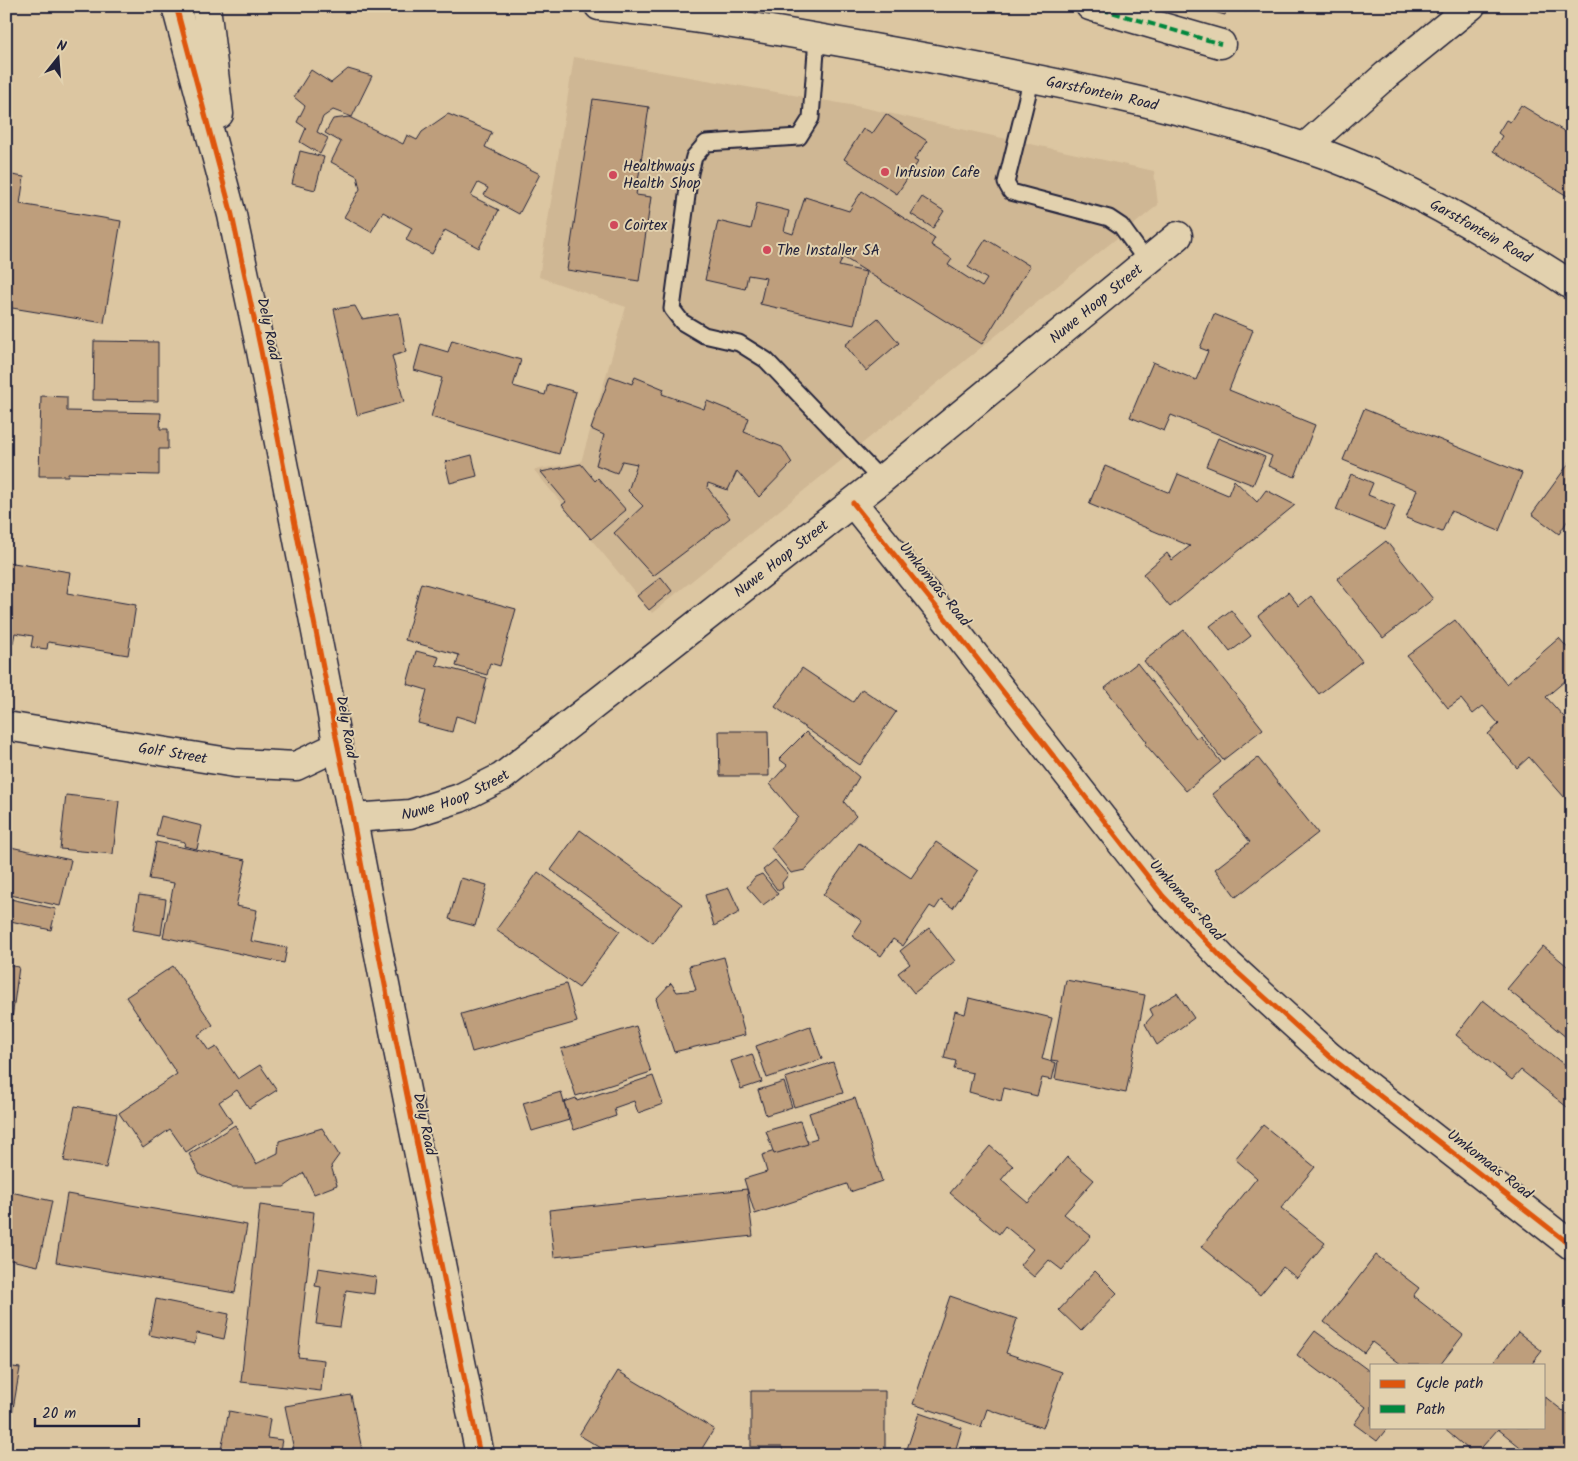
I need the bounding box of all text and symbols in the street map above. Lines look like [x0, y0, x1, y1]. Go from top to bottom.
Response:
north arrow [32, 32, 82, 82]
text: N [54, 35, 69, 58]
street label: Garstfontein Road [1044, 70, 1161, 118]
place label: Healthways Health Shop [623, 155, 700, 196]
place label: Infusion Cafe [895, 161, 980, 185]
marker: Infusion Cafe [879, 166, 891, 178]
marker: Healthways Health Shop [607, 169, 619, 181]
street label: Garstfontein Road [1425, 193, 1536, 271]
place label: Coirtex [624, 214, 668, 238]
marker: Coirtex [608, 219, 620, 231]
place label: The Installer SA [777, 239, 880, 263]
marker: The Installer SA [761, 244, 773, 256]
street label: Nuwe Hoop Street [1044, 258, 1149, 350]
street label: Dely Road [250, 296, 286, 363]
street label: Nuwe Hoop Street [729, 514, 834, 604]
street label: Umkomaas Road [892, 537, 976, 633]
street label: Dely Road [329, 694, 363, 761]
street label: Golf Street [137, 737, 209, 771]
street label: Nuwe Hoop Street [401, 764, 516, 828]
street label: Umkomaas Road [1143, 854, 1230, 947]
street label: Dely Road [406, 1091, 442, 1158]
street label: Umkomaas Road [1441, 1124, 1538, 1206]
legend [1370, 1364, 1546, 1428]
text: Cycle path [1416, 1372, 1483, 1396]
scale bar [35, 1396, 139, 1428]
text: Path [1416, 1398, 1445, 1422]
text: 20 m [42, 1402, 76, 1426]

